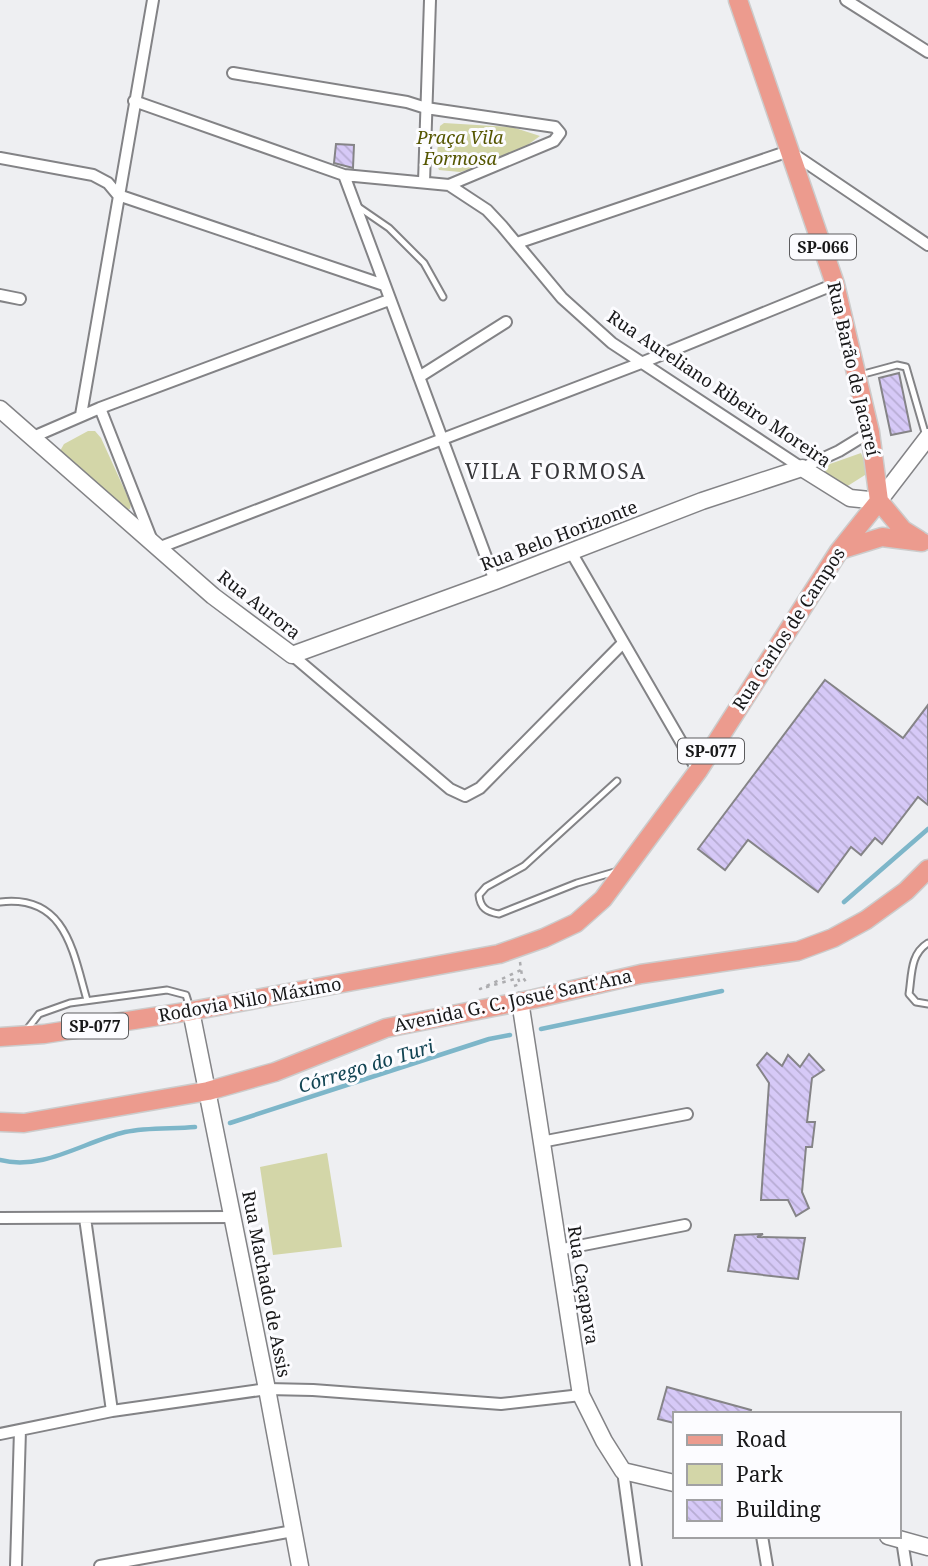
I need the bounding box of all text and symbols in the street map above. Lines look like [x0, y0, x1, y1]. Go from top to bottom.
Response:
park label: Praça Vila Formosa [415, 125, 504, 170]
road number: SP-066 [790, 234, 856, 260]
street label: Rua Barão de Jacareí [822, 279, 886, 458]
street label: Rua Aureliano Ribeiro Moreira [603, 304, 836, 472]
district label: VILA FORMOSA [465, 457, 647, 485]
street label: Rua Belo Horizonte [477, 494, 641, 576]
street label: Rua Carlos de Campos [726, 542, 850, 714]
street label: Rua Aurora [213, 564, 306, 644]
road number: SP-077 [678, 738, 744, 764]
street label: Avenida G. C. Josué Sant'Ana [392, 963, 634, 1037]
street label: Rodovia Nilo Máximo [156, 971, 343, 1027]
road number: SP-077 [62, 1014, 128, 1038]
water label: Córrego do Turi [295, 1033, 437, 1099]
street label: Rua Machado de Assis [237, 1188, 297, 1379]
street label: Rua Caçapava [563, 1224, 605, 1346]
legend [673, 1412, 900, 1538]
text: Road [736, 1425, 787, 1453]
text: Park [736, 1460, 783, 1488]
text: Building [736, 1495, 821, 1523]

